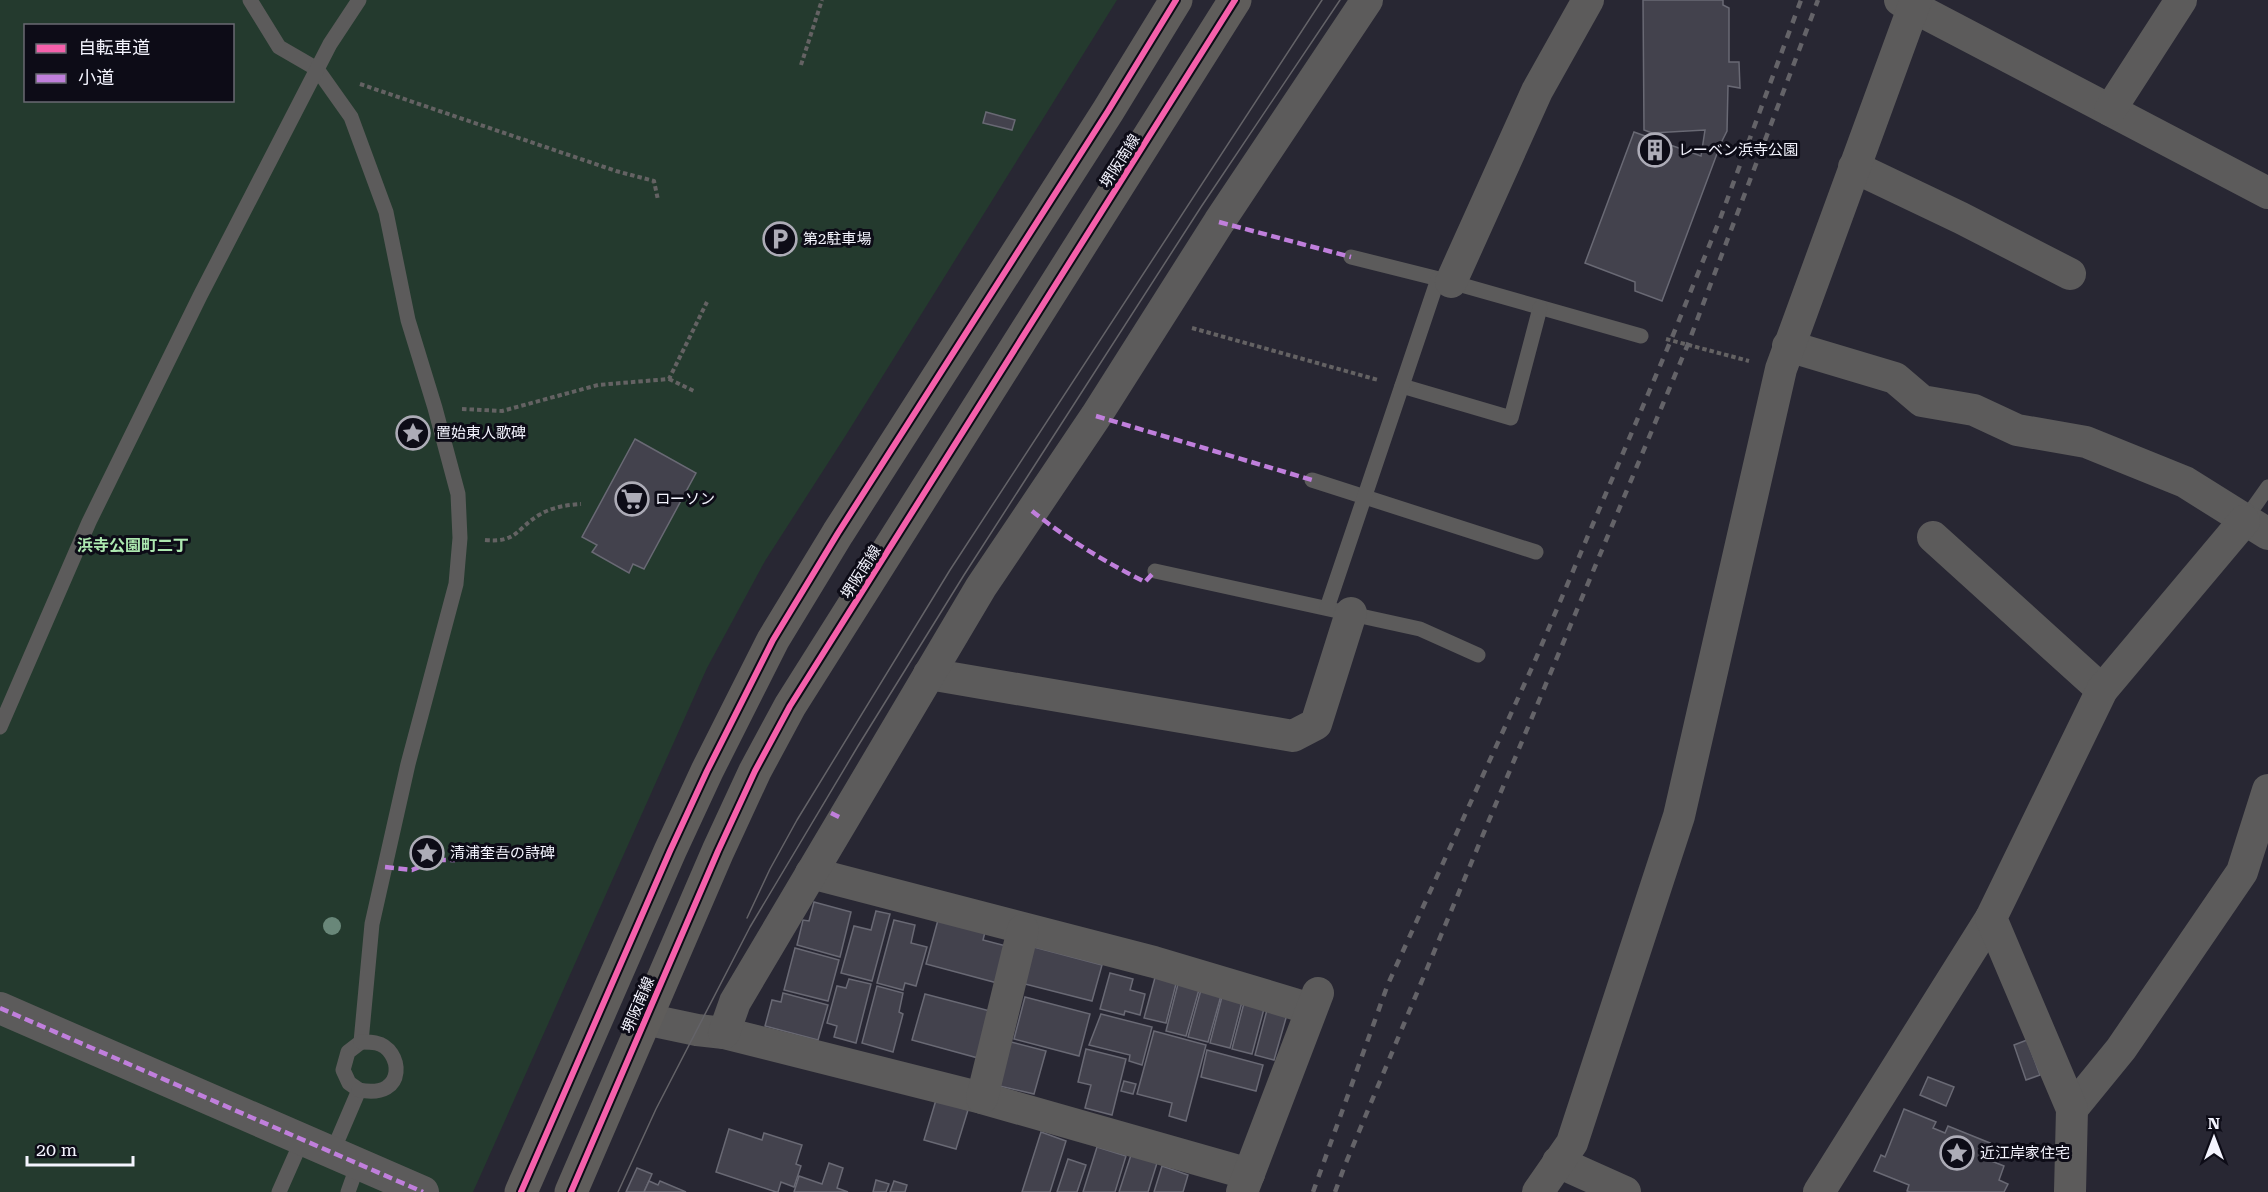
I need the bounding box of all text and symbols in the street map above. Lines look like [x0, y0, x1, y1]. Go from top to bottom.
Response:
legend [24, 24, 234, 102]
text: 自転車道 [78, 37, 150, 58]
text: 小道 [78, 67, 114, 88]
street label: 堺阪南線 [1096, 131, 1144, 191]
building icon: レーベン浜寺公園 [1637, 132, 1673, 168]
place label: レーベン浜寺公園 [1678, 141, 1798, 159]
parking icon: 第2駐車場 [762, 221, 798, 257]
place label: 第2駐車場 [803, 230, 871, 248]
place icon: 置始東人歌碑 [395, 415, 431, 451]
place label: 置始東人歌碑 [436, 424, 526, 442]
supermarket icon: ローソン [614, 481, 650, 517]
place label: ローソン [655, 490, 715, 508]
district label: 浜寺公園町二丁 [77, 536, 189, 555]
street label: 堺阪南線 [837, 542, 885, 602]
place icon: 清浦奎吾の詩碑 [409, 835, 445, 871]
place label: 清浦奎吾の詩碑 [450, 844, 555, 862]
street label: 堺阪南線 [618, 974, 658, 1036]
north arrow [2184, 1108, 2244, 1168]
text: N [2208, 1114, 2220, 1133]
scale bar [27, 1129, 134, 1167]
place icon: 近江岸家住宅 [1939, 1135, 1975, 1171]
text: 20 m [36, 1139, 77, 1160]
place label: 近江岸家住宅 [1980, 1144, 2070, 1162]

